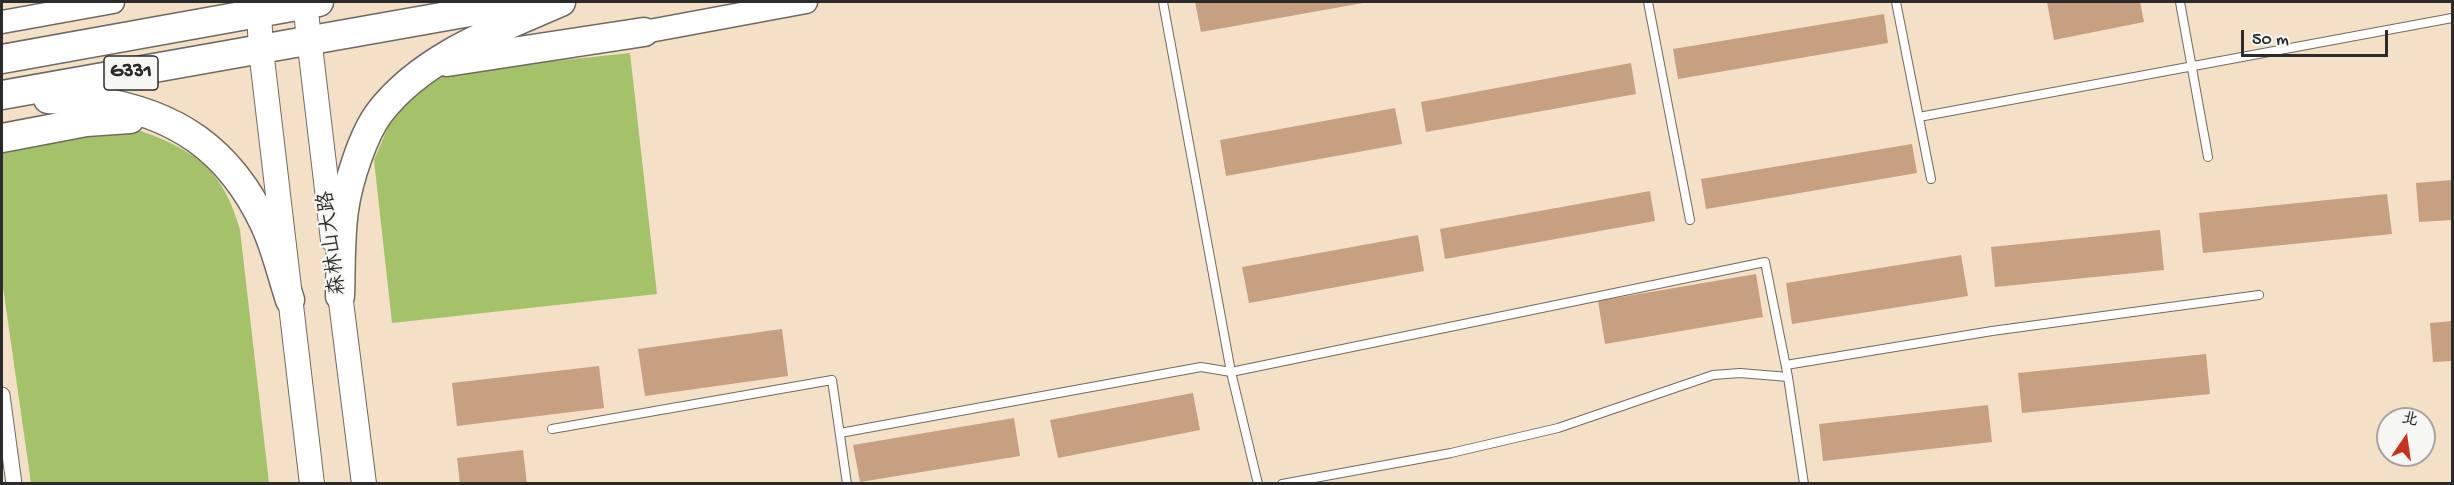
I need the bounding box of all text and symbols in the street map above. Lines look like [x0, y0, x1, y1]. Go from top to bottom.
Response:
scale bar [2244, 18, 2391, 56]
text: 50 m [2252, 30, 2289, 51]
road number: G331 [104, 56, 158, 90]
street label: 森林山大路 [315, 189, 353, 297]
north arrow [2376, 407, 2436, 467]
text: 北 [2400, 410, 2420, 432]

